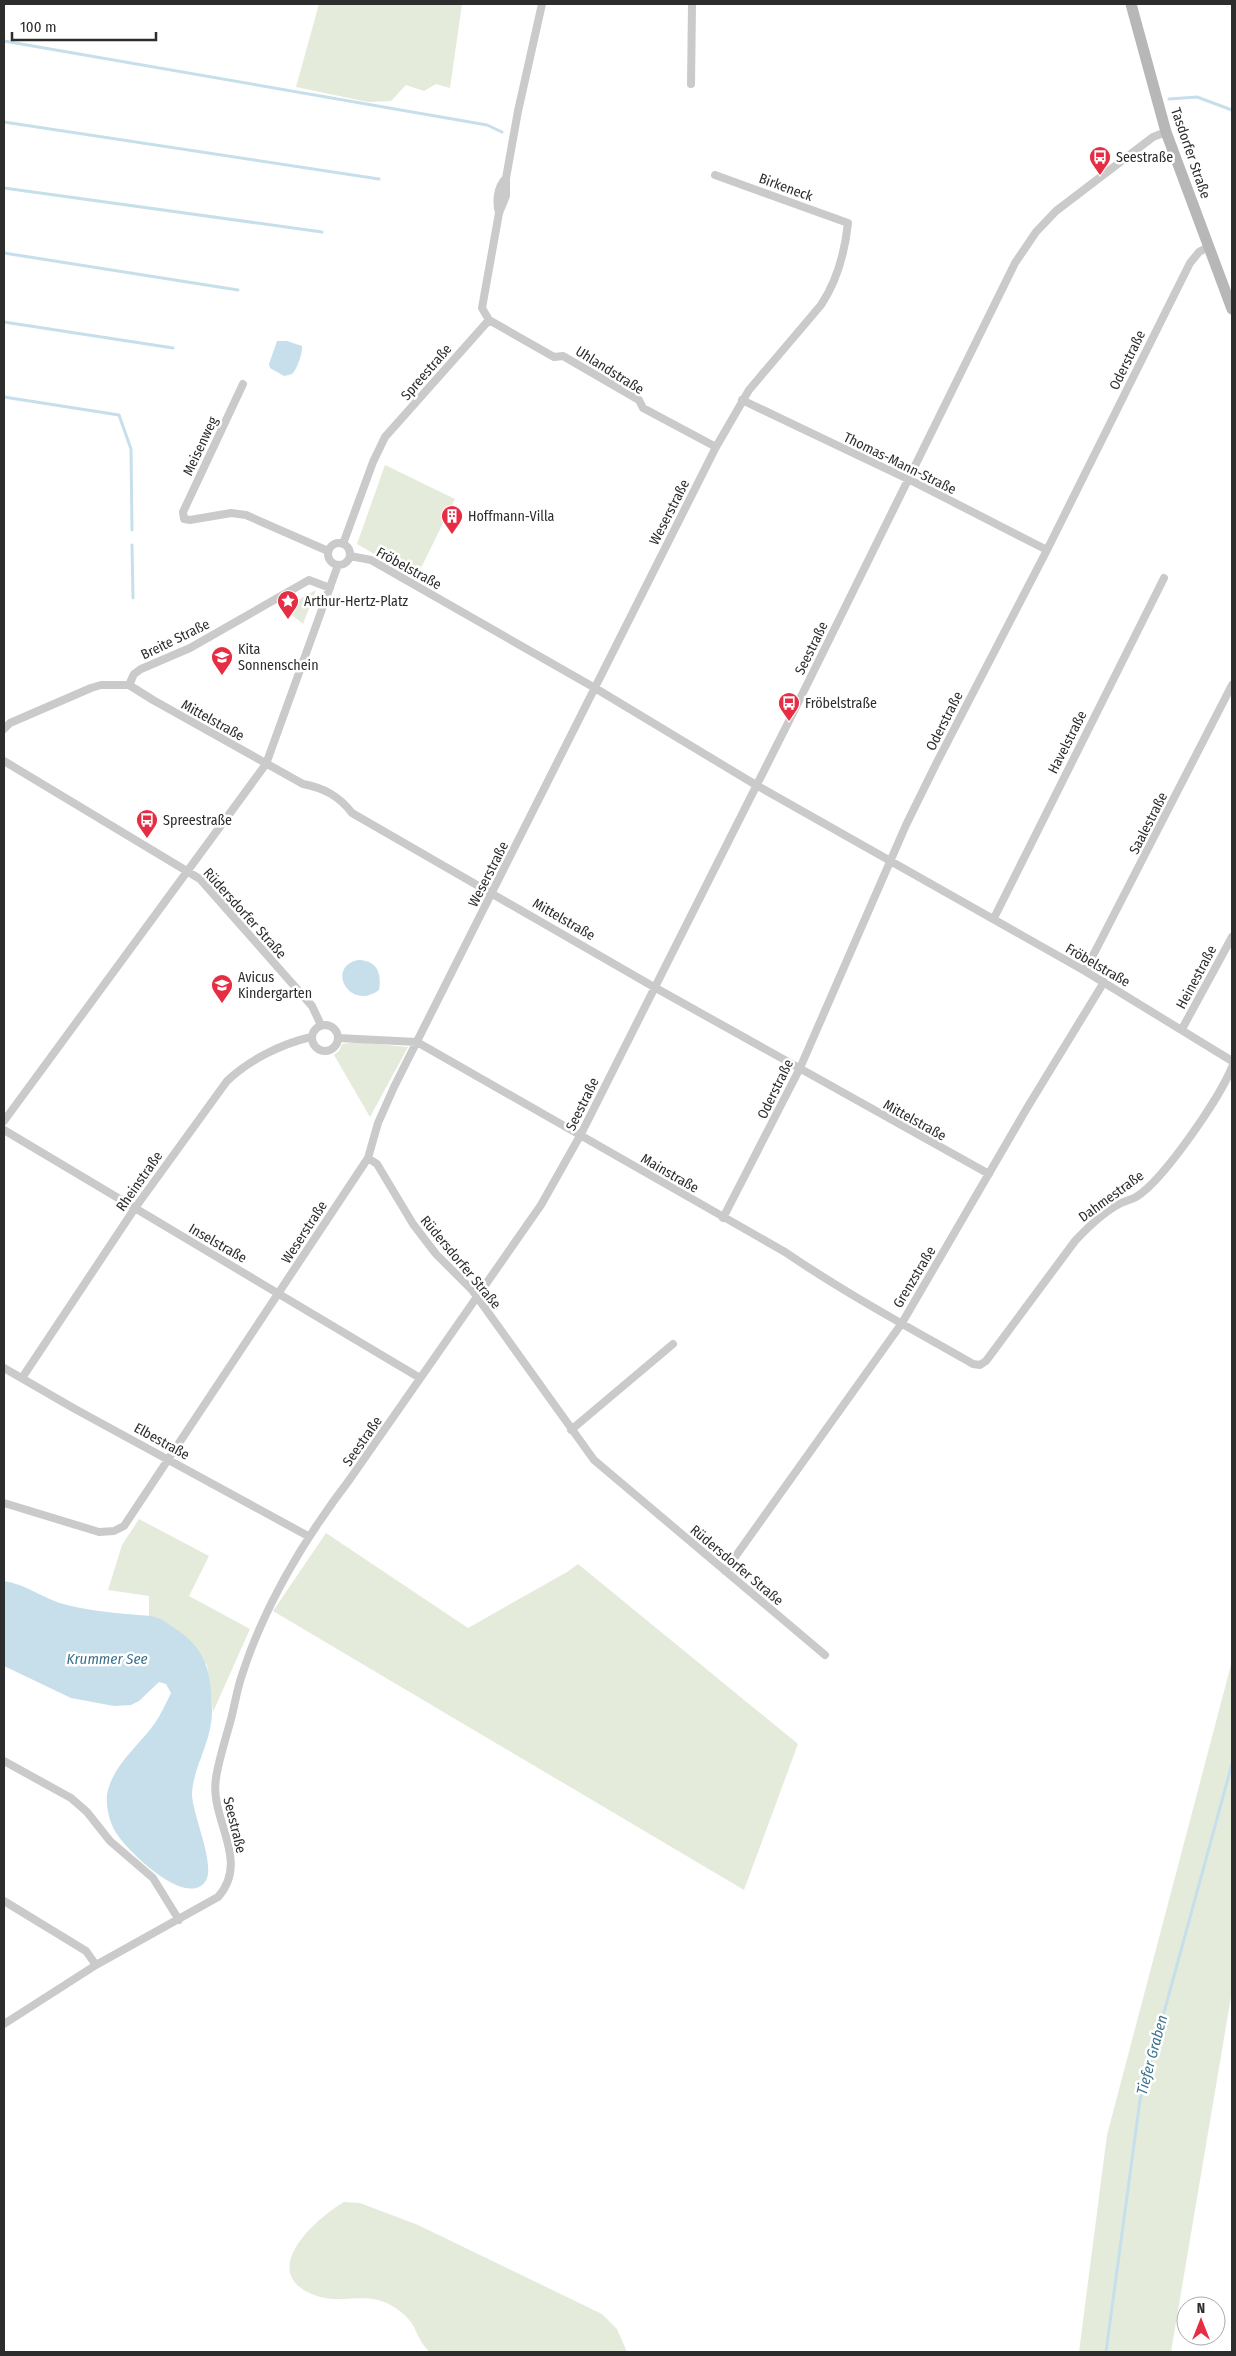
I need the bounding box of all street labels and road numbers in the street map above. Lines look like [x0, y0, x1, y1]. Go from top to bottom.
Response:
street label: Tasdorfer Straße [1167, 106, 1214, 201]
street label: Birkeneck [757, 170, 816, 205]
street label: Oderstraße [1106, 328, 1149, 393]
street label: Spreestraße [397, 341, 455, 404]
street label: Uhlandstraße [572, 343, 647, 398]
street label: Meisenweg [179, 414, 222, 479]
street label: Thomas-Mann-Straße [841, 429, 959, 498]
street label: Weserstraße [646, 477, 693, 548]
street label: Fröbelstraße [373, 544, 444, 593]
street label: Breite Straße [138, 615, 212, 663]
street label: Seestraße [791, 619, 832, 678]
street label: Oderstraße [922, 689, 967, 754]
street label: Mittelstraße [178, 696, 247, 745]
street label: Havelstraße [1044, 708, 1091, 776]
street label: Saalestraße [1126, 789, 1171, 857]
street label: Weserstraße [465, 839, 512, 910]
street label: Rüdersdorfer Straße [199, 864, 290, 962]
street label: Mittelstraße [529, 895, 598, 944]
street label: Fröbelstraße [1062, 940, 1133, 991]
street label: Heinestraße [1173, 942, 1220, 1012]
street label: Oderstraße [754, 1057, 797, 1122]
street label: Seestraße [562, 1075, 603, 1134]
street label: Mittelstraße [880, 1096, 949, 1145]
street label: Rheinstraße [113, 1148, 166, 1214]
street label: Mainstraße [638, 1150, 702, 1197]
street label: Dahmestraße [1075, 1167, 1147, 1226]
street label: Weserstraße [278, 1198, 331, 1267]
street label: Rüdersdorfer Straße [417, 1212, 505, 1312]
street label: Inselstraße [186, 1220, 250, 1267]
street label: Grenzstraße [889, 1243, 939, 1311]
street label: Seestraße [339, 1413, 386, 1470]
street label: Elbestraße [131, 1419, 193, 1464]
street label: Rüdersdorfer Straße [687, 1521, 787, 1609]
street label: Seestraße [219, 1795, 250, 1855]

